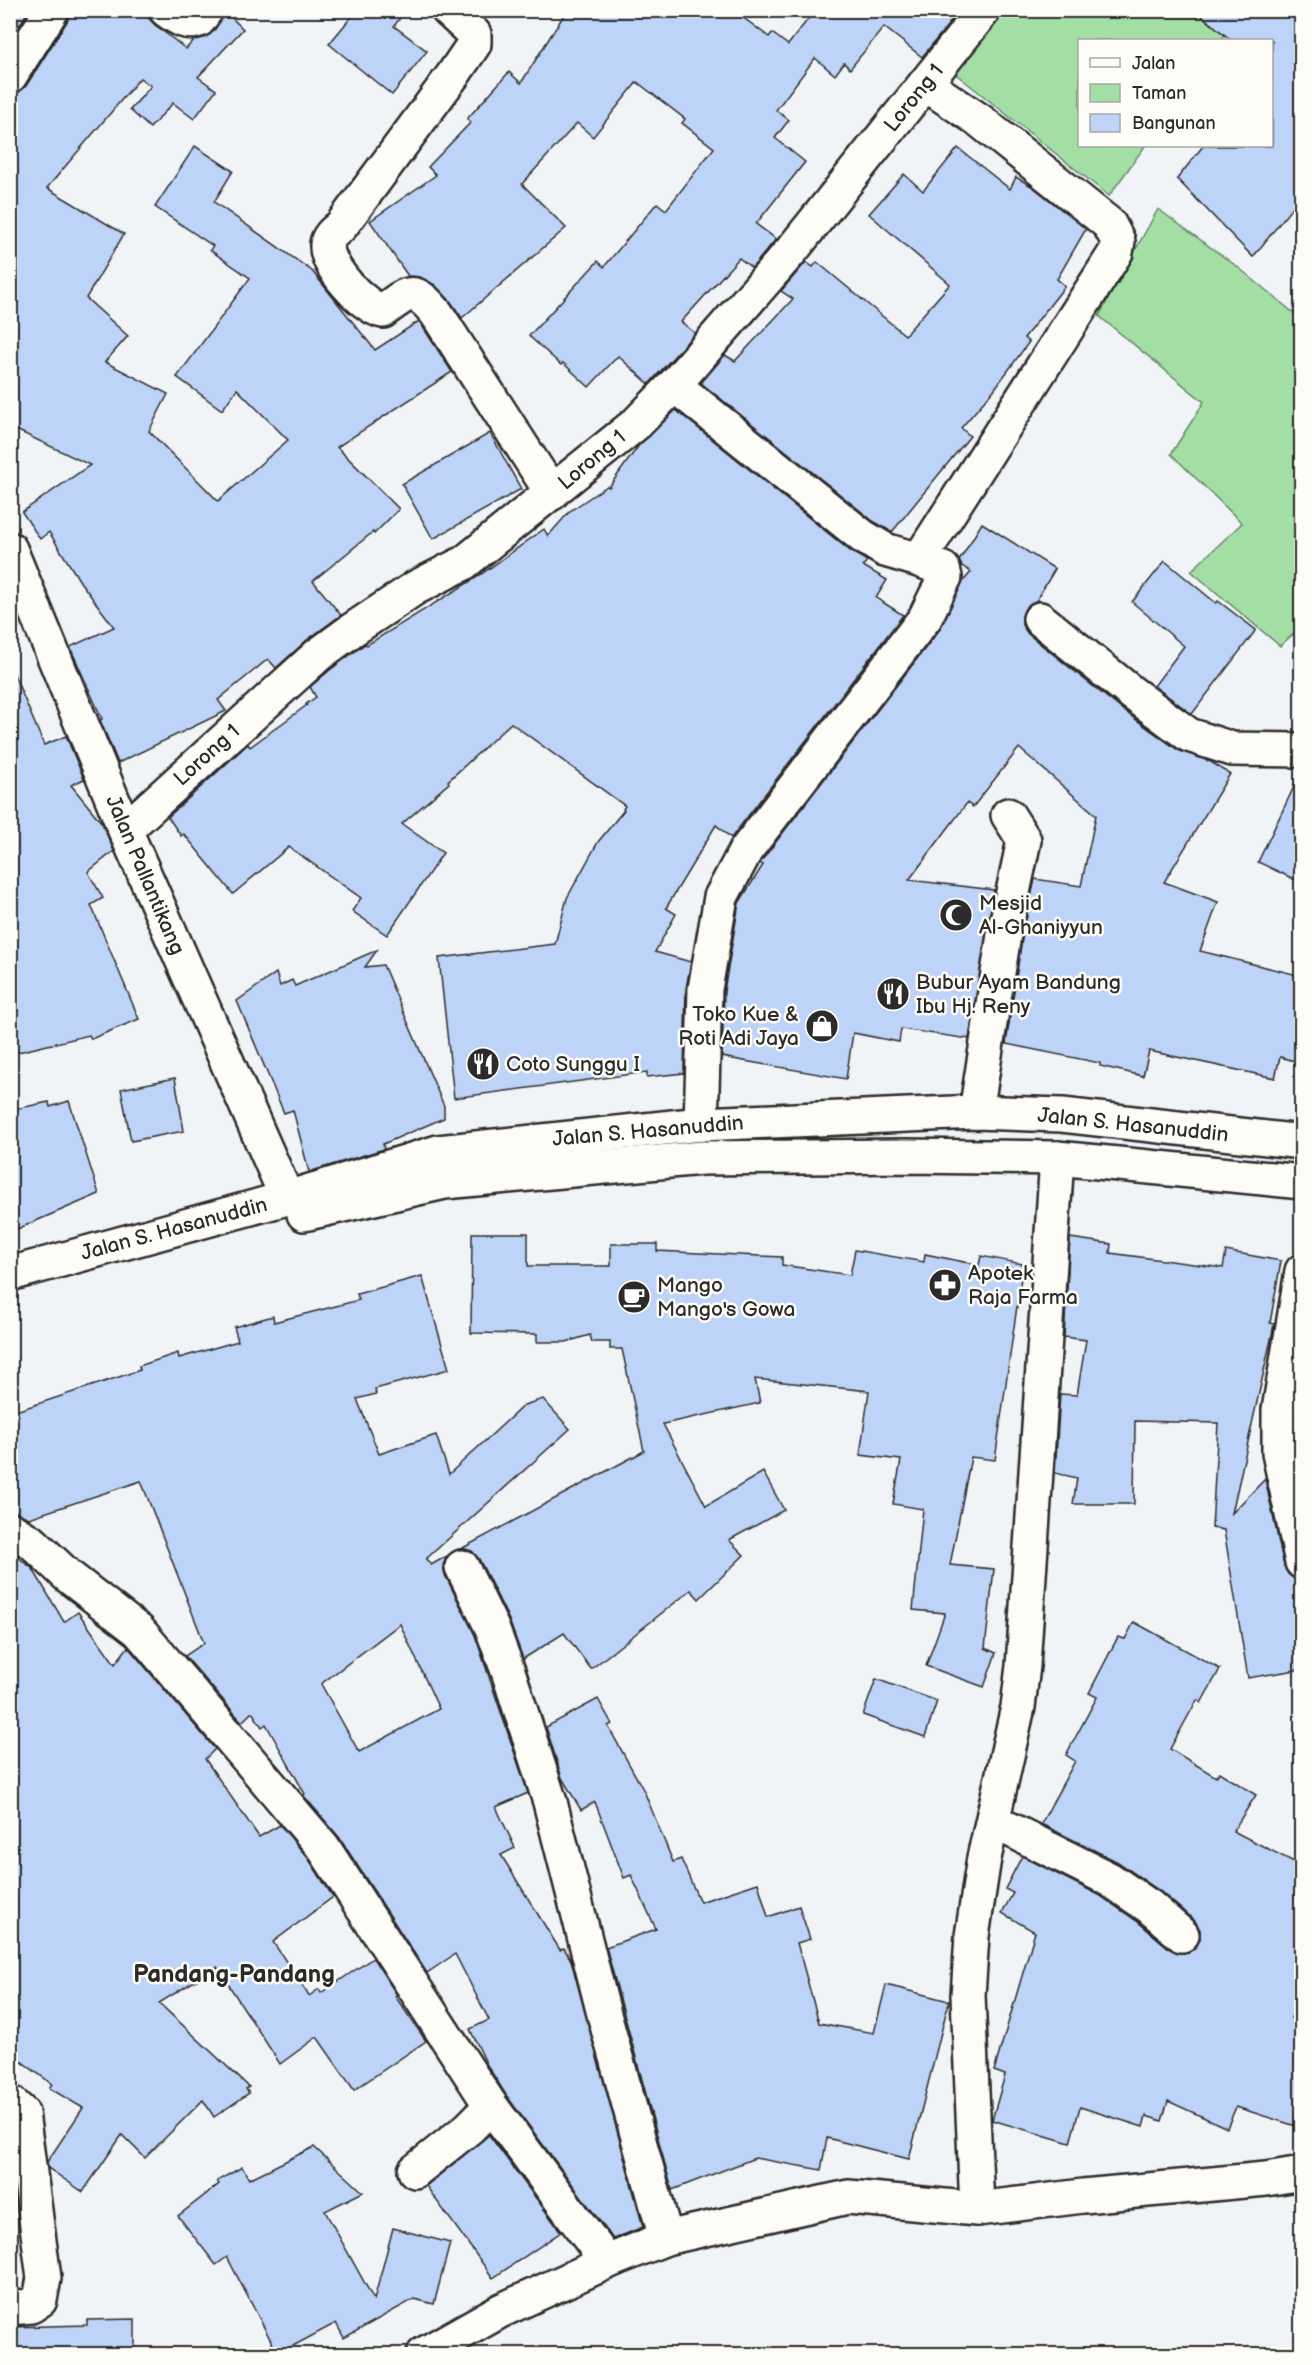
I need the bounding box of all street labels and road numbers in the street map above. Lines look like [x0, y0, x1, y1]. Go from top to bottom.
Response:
street label: Lorong 1 [879, 59, 949, 137]
street label: Lorong 1 [553, 425, 631, 495]
street label: Lorong 1 [169, 719, 245, 791]
street label: Jalan Pallantikang [100, 792, 190, 958]
street label: Jalan S. Hasanuddin [1036, 1103, 1230, 1147]
street label: Jalan S. Hasanuddin [551, 1110, 745, 1152]
street label: Jalan S. Hasanuddin [78, 1192, 270, 1266]

